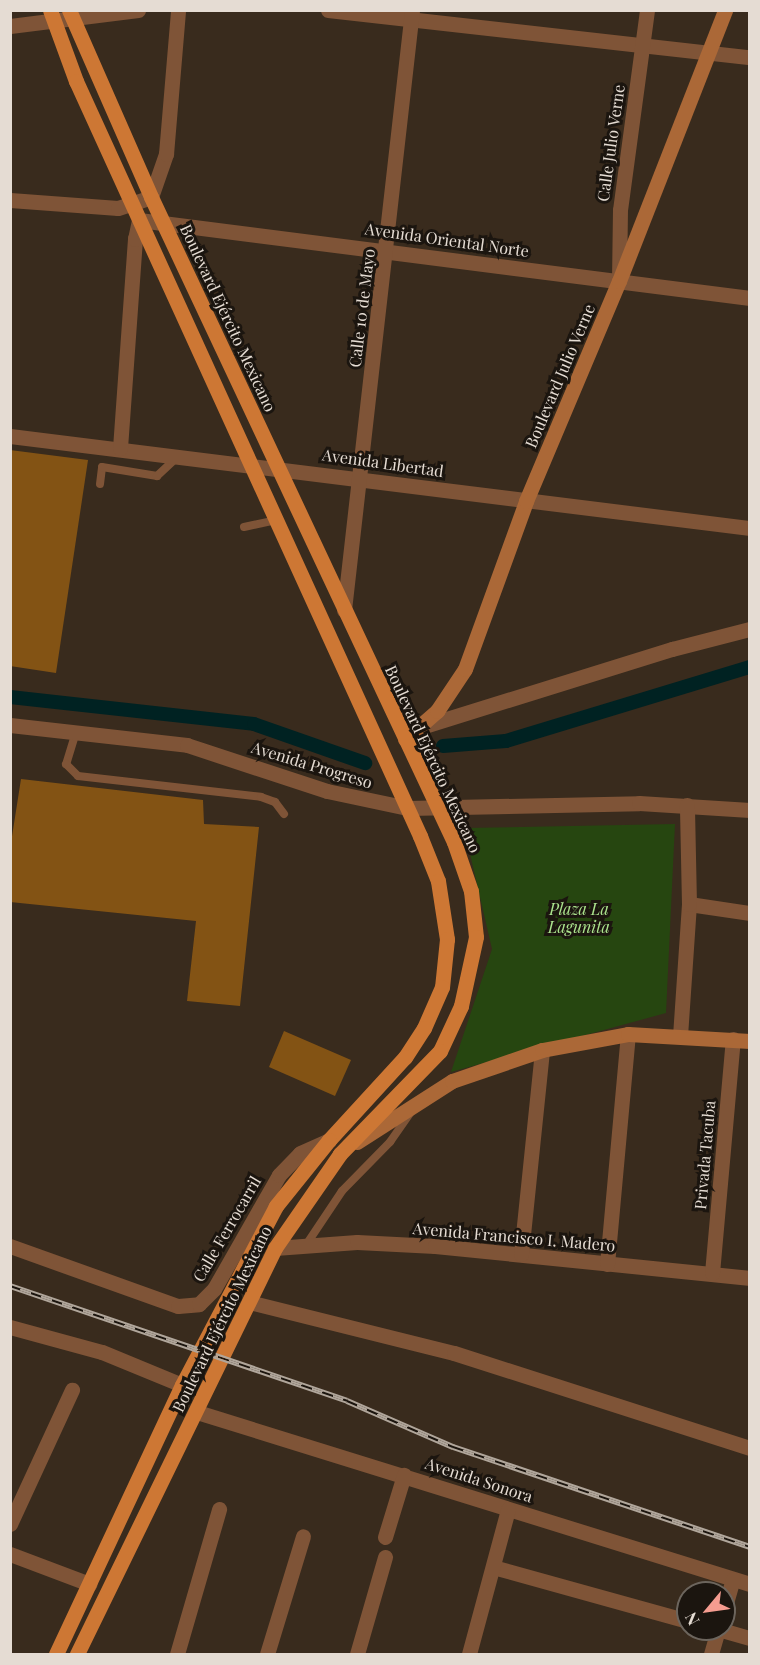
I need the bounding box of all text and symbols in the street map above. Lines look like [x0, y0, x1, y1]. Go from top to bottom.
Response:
street label: Calle Julio Verne [593, 83, 629, 203]
street label: Avenida Oriental Norte [364, 219, 530, 261]
street label: Boulevard Ejército Mexicano [176, 221, 280, 415]
street label: Calle 10 de Mayo [345, 248, 379, 368]
street label: Boulevard Julio Verne [521, 301, 599, 451]
street label: Avenida Libertad [321, 445, 445, 481]
street label: Boulevard Ejército Mexicano [381, 662, 485, 856]
street label: Avenida Progreso [249, 737, 375, 793]
park label: Plaza La Lagunita [548, 899, 610, 937]
street label: Privada Tacuba [691, 1099, 719, 1211]
street label: Calle Ferrocarril [189, 1173, 265, 1285]
street label: Avenida Francisco I. Madero [412, 1219, 616, 1255]
street label: Boulevard Ejército Mexicano [169, 1223, 275, 1415]
street label: Avenida Sonora [423, 1454, 535, 1506]
north arrow [676, 1581, 736, 1641]
text: N [680, 1609, 704, 1629]

